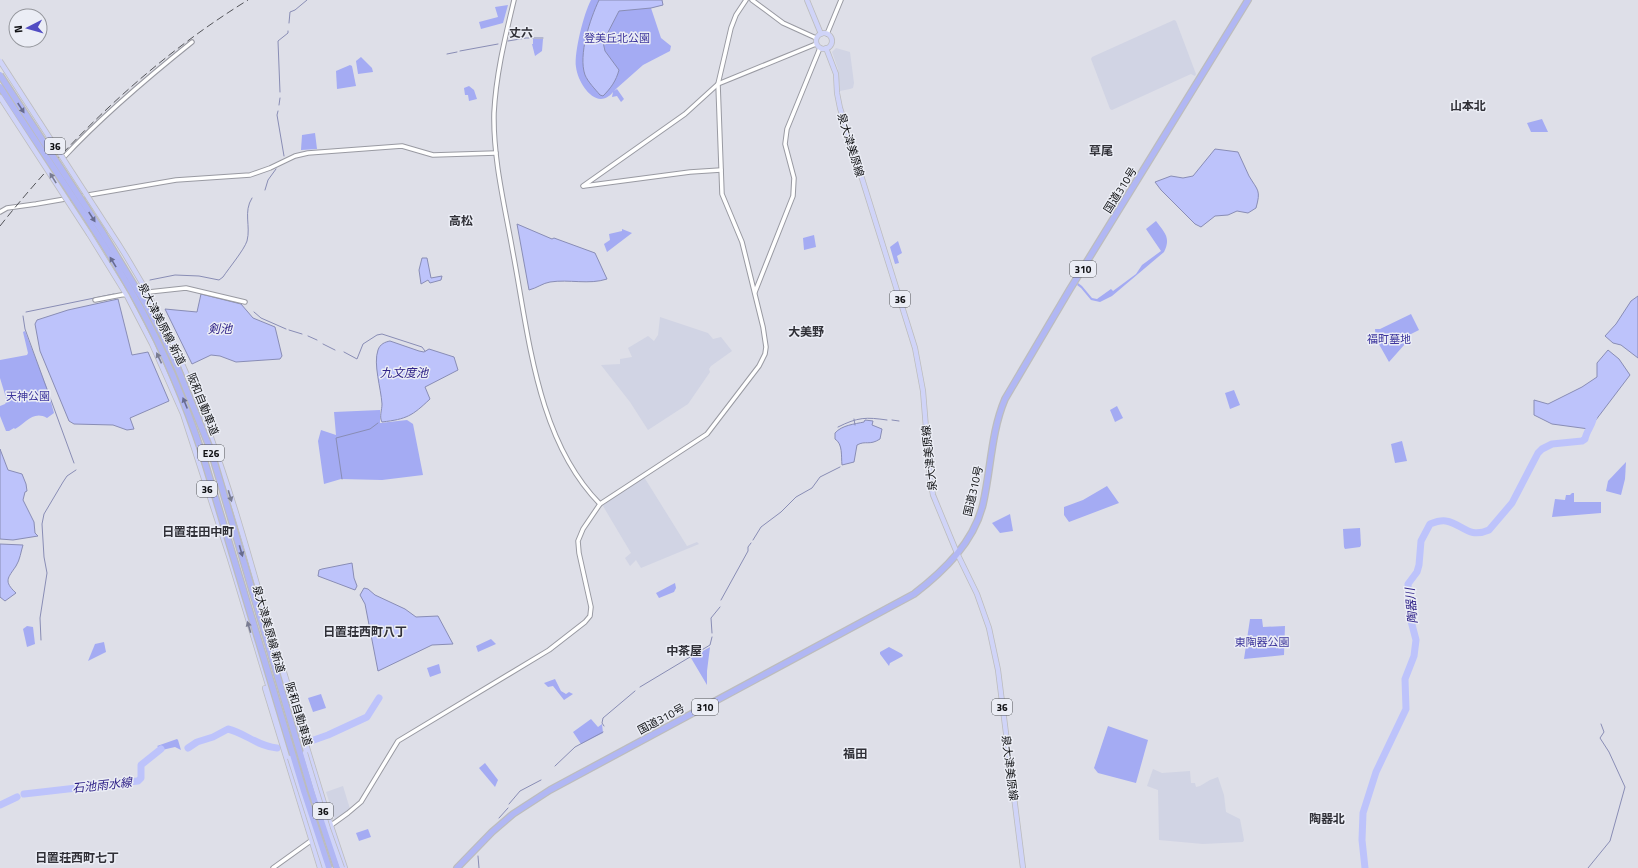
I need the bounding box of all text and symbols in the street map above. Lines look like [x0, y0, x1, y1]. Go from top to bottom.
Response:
north arrow [8, 8, 48, 48]
district label: 丈六 [509, 23, 533, 42]
text: N [10, 24, 26, 34]
park label: 登美丘北公園 [584, 30, 650, 46]
district label: 山本北 [1450, 96, 1486, 115]
one-way arrow [18, 102, 25, 114]
street label: 泉大津美原線 [834, 111, 868, 179]
road number: 36 [45, 138, 65, 154]
district label: 草尾 [1089, 141, 1113, 160]
street label: 国道310号 [1100, 164, 1140, 216]
one-way arrow [49, 173, 57, 183]
one-way arrow [89, 211, 96, 222]
district label: 高松 [449, 211, 473, 230]
one-way arrow [110, 256, 117, 268]
road number: 310 [1070, 261, 1096, 277]
street label: 泉大津美原線 新道 [134, 280, 190, 368]
road number: 36 [890, 291, 910, 307]
water label: 剣池 [208, 319, 233, 338]
district label: 大美野 [788, 322, 824, 341]
park label: 福町墓地 [1367, 331, 1411, 347]
one-way arrow [156, 353, 162, 364]
water label: 九文度池 [380, 363, 429, 382]
street label: 阪和自動車道 [183, 370, 223, 438]
park label: 天神公園 [6, 388, 50, 404]
one-way arrow [181, 396, 187, 408]
street label: 泉大津美原線 [918, 424, 940, 492]
road number: E26 [198, 445, 224, 461]
street label: 国道310号 [959, 464, 987, 518]
road number: 36 [197, 481, 217, 497]
one-way arrow [227, 490, 233, 502]
district label: 日置荘田中町 [162, 522, 234, 541]
one-way arrow [238, 546, 244, 558]
street label: 泉大津美原線 新道 [249, 583, 289, 675]
water label: 陶器川 [1400, 585, 1422, 625]
one-way arrow [246, 621, 252, 633]
district label: 日置荘西町八丁 [323, 622, 407, 641]
park label: 東陶器公園 [1235, 634, 1290, 650]
district label: 中茶屋 [666, 641, 702, 660]
street label: 阪和自動車道 [282, 680, 316, 748]
road number: 310 [692, 699, 718, 715]
road number: 36 [992, 699, 1012, 715]
street label: 国道310号 [635, 700, 687, 738]
street label: 泉大津美原線 [998, 734, 1022, 802]
district label: 福田 [843, 744, 867, 763]
water label: 石池雨水線 [71, 772, 135, 798]
road number: 36 [313, 803, 333, 819]
district label: 陶器北 [1309, 809, 1345, 828]
district label: 日置荘西町七丁 [35, 848, 119, 867]

